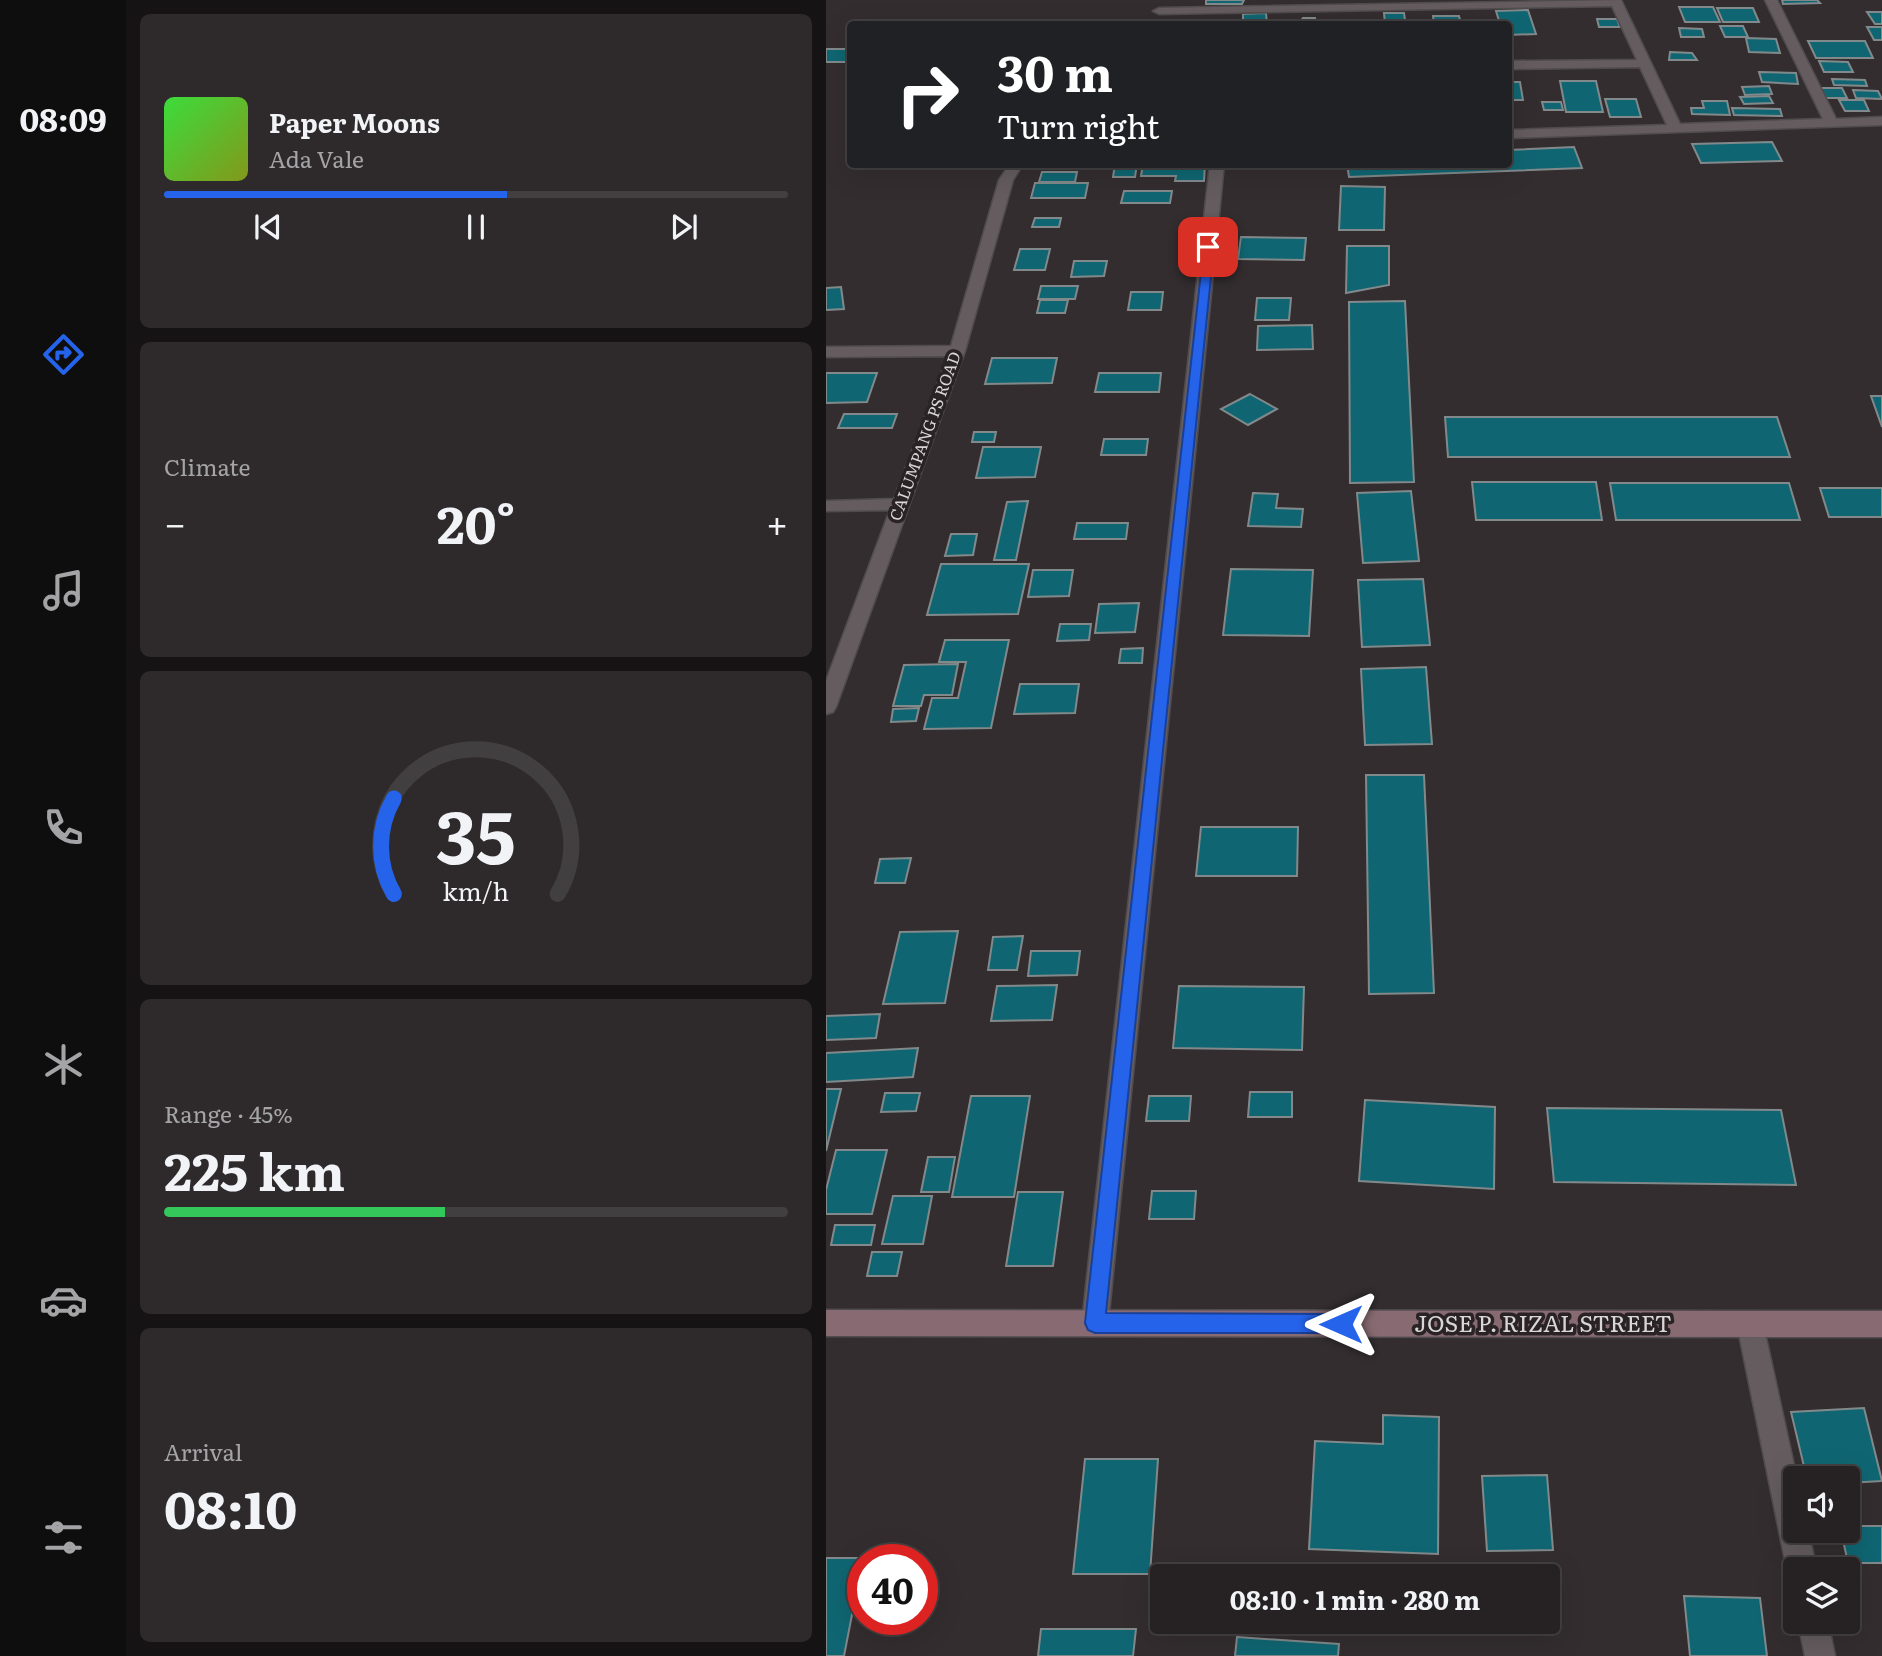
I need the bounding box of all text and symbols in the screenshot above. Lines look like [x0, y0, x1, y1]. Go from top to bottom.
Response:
text: 30 m [997, 34, 1113, 107]
icon: right [882, 49, 973, 140]
text: 08:09 [19, 94, 107, 142]
text: Turn right [997, 101, 1159, 149]
text: Paper Moons [269, 102, 440, 141]
text: Ada Vale [269, 141, 364, 175]
icon: previous [249, 208, 287, 246]
icon: pause [457, 208, 495, 246]
icon: next [665, 208, 703, 246]
pin [1178, 217, 1238, 277]
icon: arrive [1189, 228, 1227, 266]
icon: directions [39, 330, 88, 379]
street label: CALUMPANG PS ROAD [882, 348, 966, 524]
text: Climate [164, 449, 250, 483]
text: 20° [437, 483, 515, 560]
text: − [164, 493, 186, 550]
text: + [766, 493, 788, 550]
icon: music [39, 566, 88, 615]
text: 35 [436, 778, 516, 886]
icon: phone [39, 803, 88, 852]
text: km/h [443, 872, 509, 909]
icon: climate [39, 1040, 88, 1089]
text: Range · 45% [164, 1096, 293, 1130]
text: 225 km [164, 1130, 345, 1207]
icon: car [39, 1276, 88, 1325]
position arrow [1304, 1287, 1378, 1361]
street label: JOSE P. RIZAL STREET [1414, 1305, 1672, 1339]
text: Arrival [164, 1434, 243, 1468]
map controls [1783, 1466, 1860, 1634]
button: sound [1783, 1466, 1860, 1543]
text: 08:10 [164, 1468, 297, 1545]
icon: filters [39, 1513, 88, 1562]
speed limit sign: 40 [847, 1544, 938, 1635]
button: layers [1783, 1557, 1860, 1634]
text: 08:10 · 1 min · 280 m [1230, 1579, 1480, 1618]

